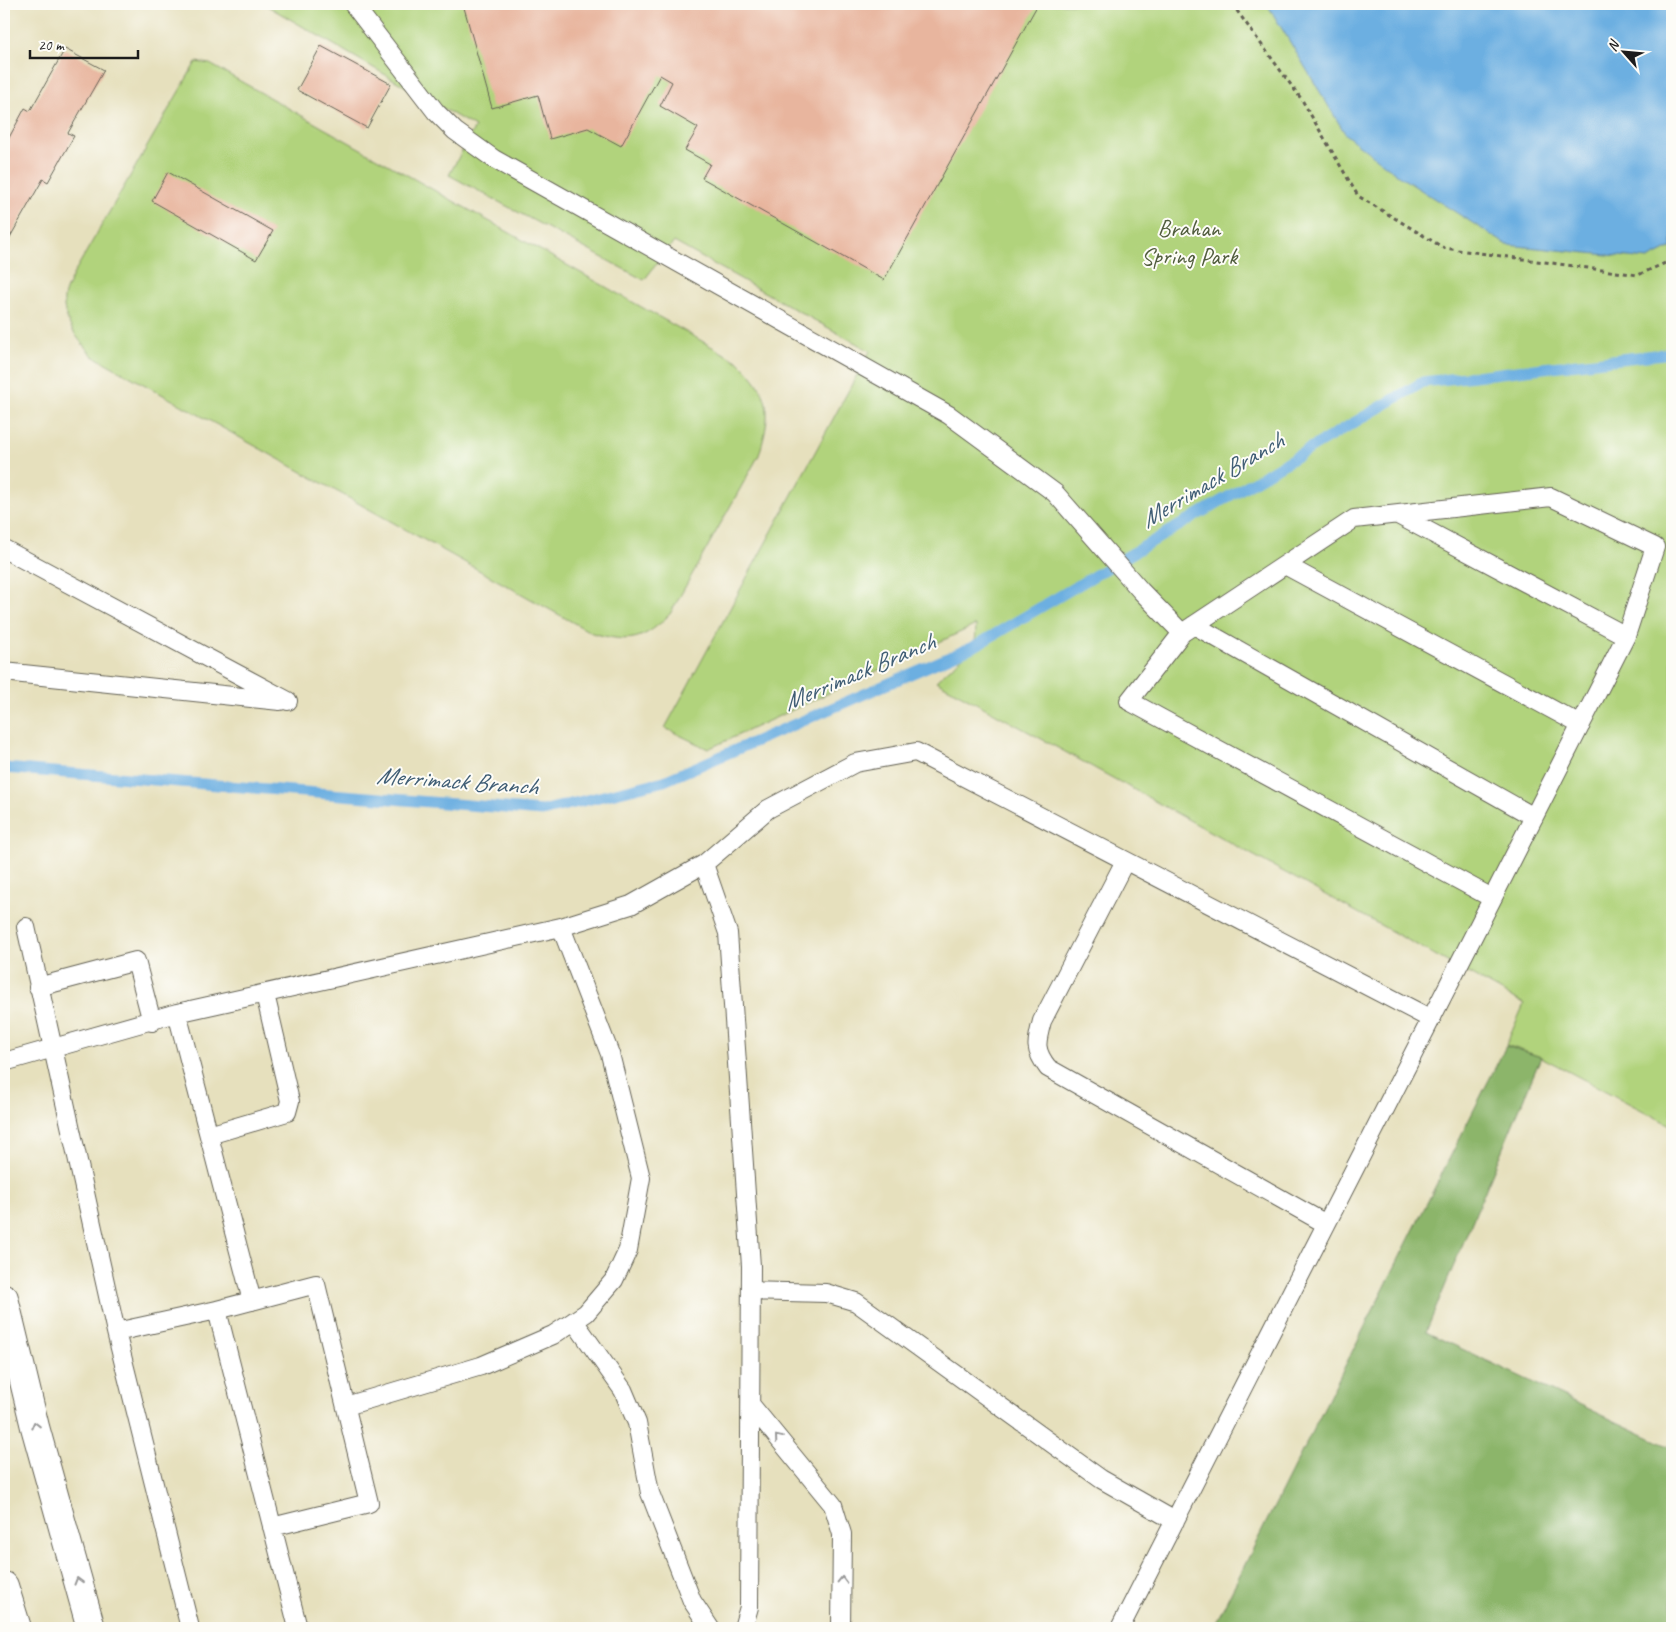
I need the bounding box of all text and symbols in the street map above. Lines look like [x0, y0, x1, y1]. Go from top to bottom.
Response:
scale bar [30, 28, 138, 60]
north arrow [1598, 28, 1648, 78]
text: 20 m [38, 36, 65, 55]
text: N [1603, 37, 1623, 54]
park label: Brahan Spring Park [1141, 213, 1239, 271]
water label: Merrimack Branch [1135, 424, 1291, 535]
water label: Merrimack Branch [778, 625, 941, 718]
water label: Merrimack Branch [375, 759, 540, 803]
one-way arrow [30, 1421, 40, 1429]
one-way arrow [774, 1435, 783, 1444]
one-way arrow [837, 1575, 847, 1583]
one-way arrow [73, 1577, 84, 1586]

